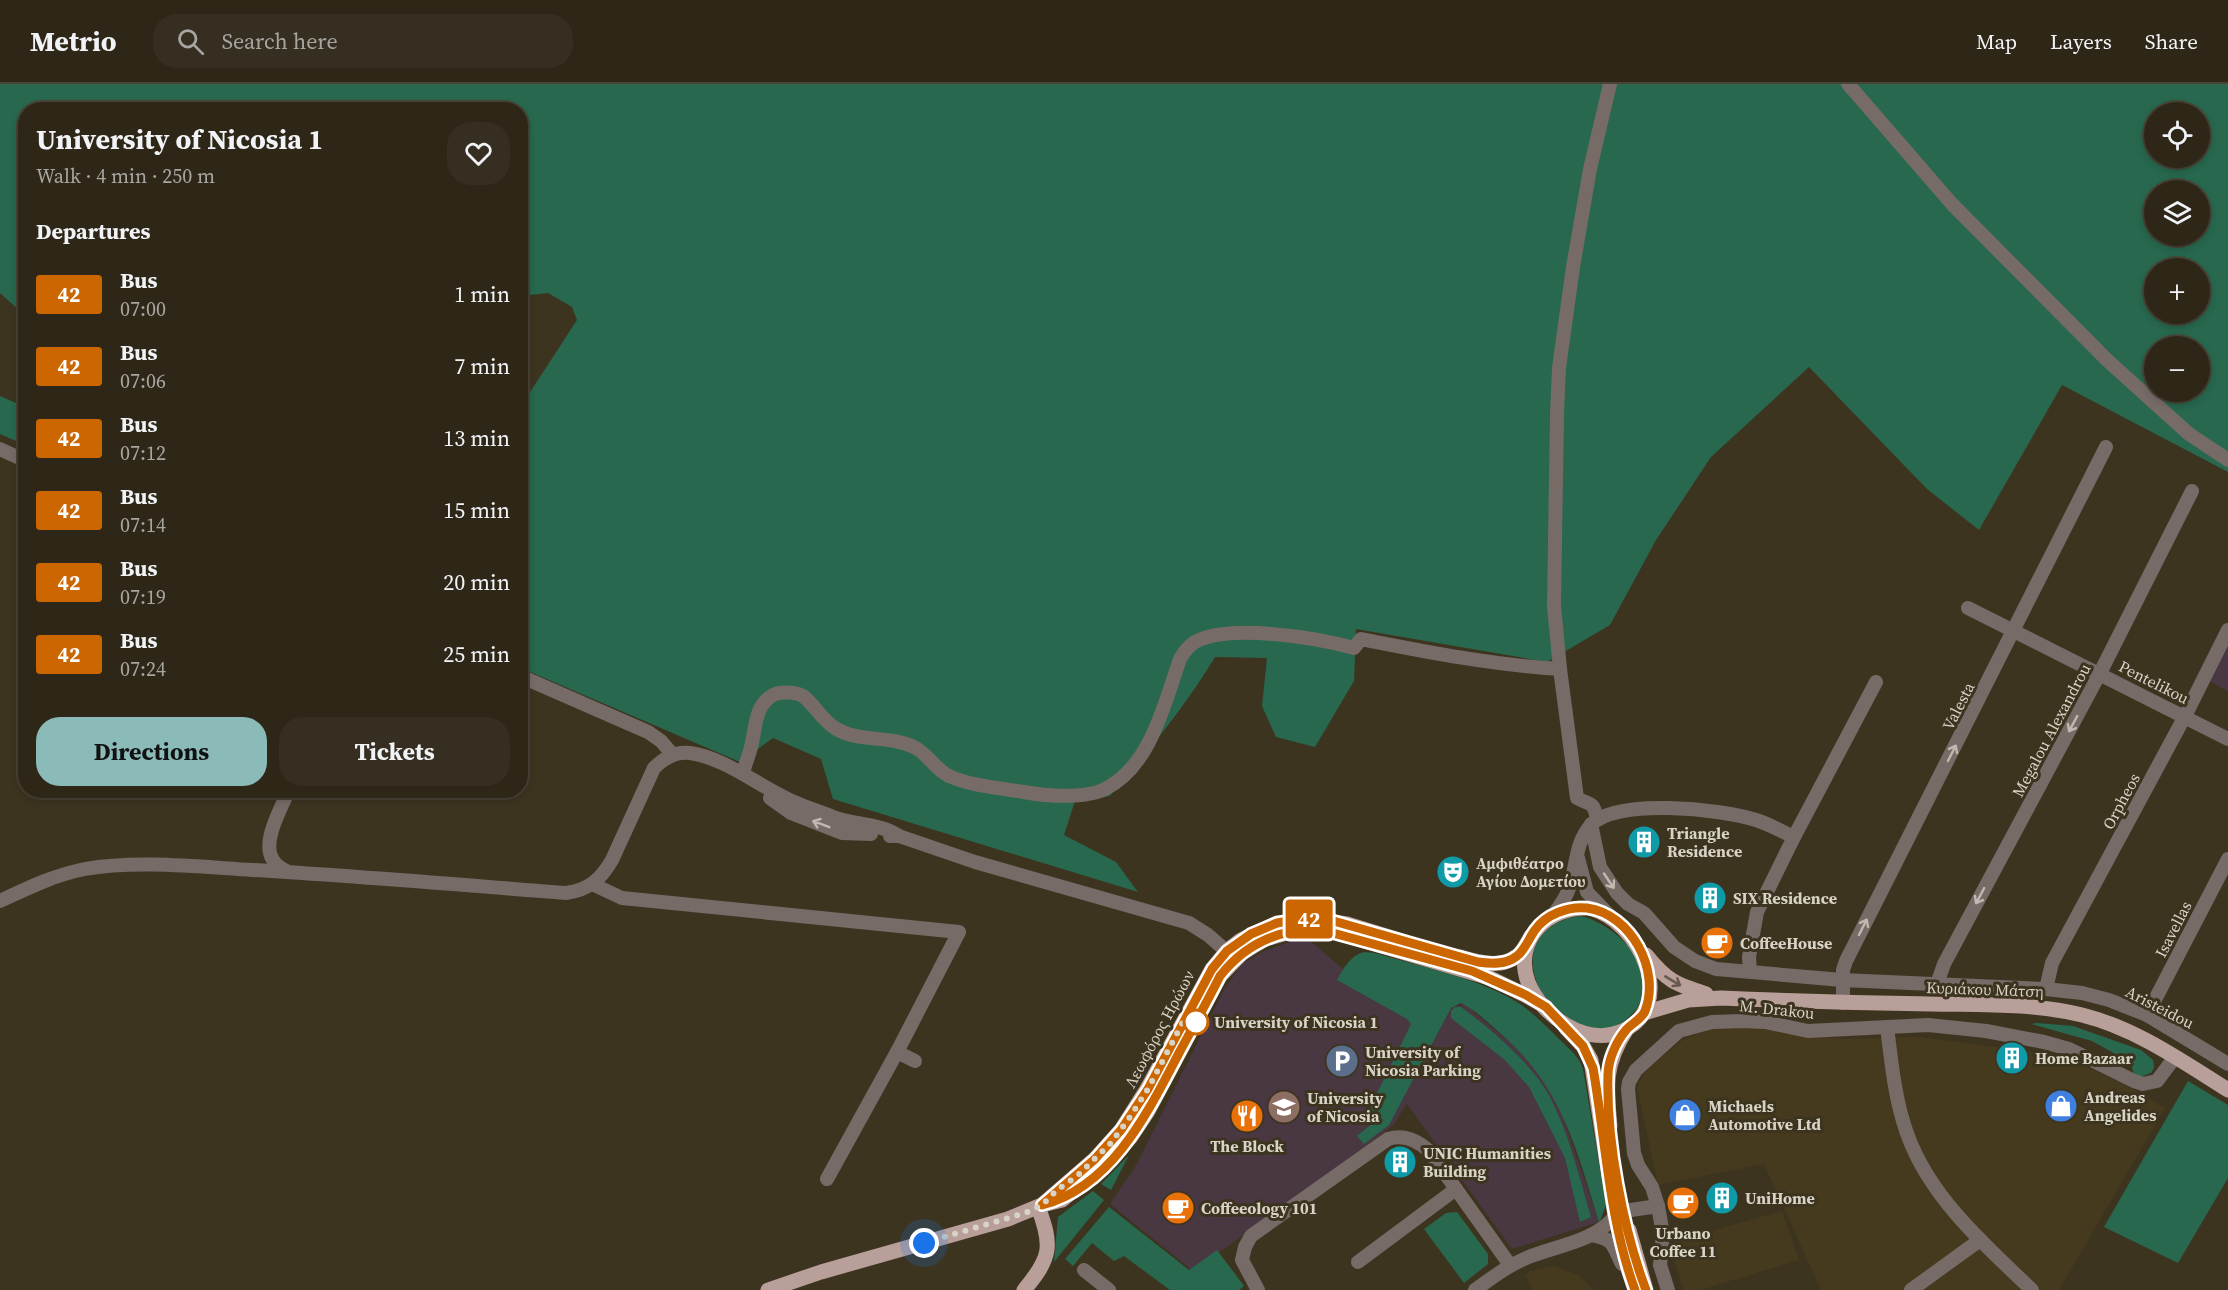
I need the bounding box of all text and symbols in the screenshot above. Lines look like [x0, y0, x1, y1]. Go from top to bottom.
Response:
search box [153, 14, 573, 68]
text: Metrio [30, 22, 117, 60]
icon: search [174, 25, 207, 58]
text: Search here [222, 26, 338, 56]
text: Map [1976, 27, 2017, 56]
text: Layers [2050, 27, 2112, 56]
text: Share [2145, 27, 2198, 56]
map controls [2144, 102, 2210, 402]
button: locate [2144, 102, 2210, 168]
text: University of Nicosia 1 [36, 120, 323, 158]
button: heart [447, 122, 510, 185]
text: Walk · 4 min · 250 m [36, 162, 215, 190]
button: layers [2144, 180, 2210, 246]
text: Departures [36, 216, 150, 246]
button: + [2144, 258, 2210, 324]
text: Bus [120, 265, 157, 295]
text: 1 min [454, 279, 510, 309]
text: 42 [58, 280, 80, 309]
text: 07:00 [120, 295, 166, 323]
button: − [2144, 336, 2210, 402]
text: Bus [120, 337, 157, 367]
text: 7 min [454, 351, 510, 381]
text: 42 [58, 352, 80, 381]
text: 07:06 [120, 367, 166, 395]
text: Bus [120, 409, 157, 439]
text: 13 min [443, 423, 510, 453]
text: 42 [58, 424, 80, 453]
text: 07:12 [120, 439, 166, 467]
text: Bus [120, 481, 157, 511]
text: 15 min [443, 495, 510, 525]
text: 42 [58, 496, 80, 525]
text: 07:14 [120, 511, 166, 539]
text: Bus [120, 553, 157, 583]
text: 20 min [443, 567, 510, 597]
text: 42 [58, 568, 80, 597]
text: 07:19 [120, 583, 166, 611]
text: Bus [120, 625, 157, 655]
text: 25 min [443, 639, 510, 669]
text: 42 [58, 640, 80, 669]
text: 07:24 [120, 655, 166, 683]
street label: Pentelikou [2115, 655, 2193, 709]
street label: Megalou Alexandrou [2007, 660, 2095, 800]
street label: Valesta [1937, 678, 1980, 734]
one-way arrow [2067, 715, 2078, 733]
button: Directions [36, 717, 267, 786]
button: Tickets [279, 717, 510, 786]
one-way arrow [1947, 744, 1959, 762]
street label: Orpheos [2097, 769, 2145, 833]
one-way arrow [812, 818, 831, 829]
place label: Triangle Residence [1667, 822, 1742, 862]
building icon: Triangle Residence [1626, 824, 1662, 860]
place label: Αμφιθέατρο Αγίου Δομετίου [1476, 852, 1586, 892]
theatre icon: Αμφιθέατρο Αγίου Δομετίου [1435, 854, 1471, 890]
one-way arrow [1602, 873, 1615, 890]
building icon: SIX Residence [1692, 880, 1728, 916]
place label: SIX Residence [1733, 887, 1837, 909]
one-way arrow [1974, 887, 1986, 904]
street label: Isavellas [2149, 897, 2197, 961]
line badge: 42 [1282, 900, 1336, 938]
text: 42 [1298, 905, 1320, 934]
one-way arrow [1858, 918, 1870, 936]
cafe icon: CoffeeHouse [1699, 925, 1735, 961]
place label: CoffeeHouse [1740, 932, 1832, 954]
street label: Λεωφόρος Ηρώων [1119, 966, 1199, 1092]
one-way arrow [1664, 976, 1681, 988]
street label: Κυριάκου Μάτση [1926, 976, 2044, 1002]
street label: Aristeidou [2122, 980, 2198, 1034]
street label: M. Drakou [1738, 994, 1816, 1024]
marker: University of Nicosia 1 [1183, 1009, 1209, 1035]
place label: University of Nicosia 1 [1214, 1011, 1378, 1033]
building icon: Home Bazaar [1994, 1040, 2030, 1076]
place label: University of Nicosia Parking [1365, 1041, 1481, 1081]
parking icon: University of Nicosia Parking [1324, 1043, 1360, 1079]
place label: Home Bazaar [2035, 1047, 2133, 1069]
place label: Andreas Angelides [2084, 1086, 2156, 1126]
place label: University of Nicosia [1307, 1087, 1384, 1127]
shop icon: Andreas Angelides [2043, 1088, 2079, 1124]
school or university icon: University of Nicosia [1266, 1089, 1302, 1125]
place label: Michaels Automotive Ltd [1708, 1095, 1821, 1135]
shop icon: Michaels Automotive Ltd [1667, 1097, 1703, 1133]
restaurant icon: The Block [1229, 1098, 1265, 1134]
place label: The Block [1210, 1135, 1284, 1157]
place label: UNIC Humanities Building [1423, 1142, 1551, 1182]
building icon: UNIC Humanities Building [1382, 1144, 1418, 1180]
building icon: UniHome [1704, 1180, 1740, 1216]
cafe icon: Urbano Coffee 11 [1665, 1185, 1701, 1221]
place label: UniHome [1745, 1187, 1815, 1209]
cafe icon: Coffeeology 101 [1160, 1190, 1196, 1226]
place label: Coffeeology 101 [1201, 1197, 1317, 1219]
place label: Urbano Coffee 11 [1649, 1222, 1717, 1262]
your location [909, 1228, 939, 1258]

